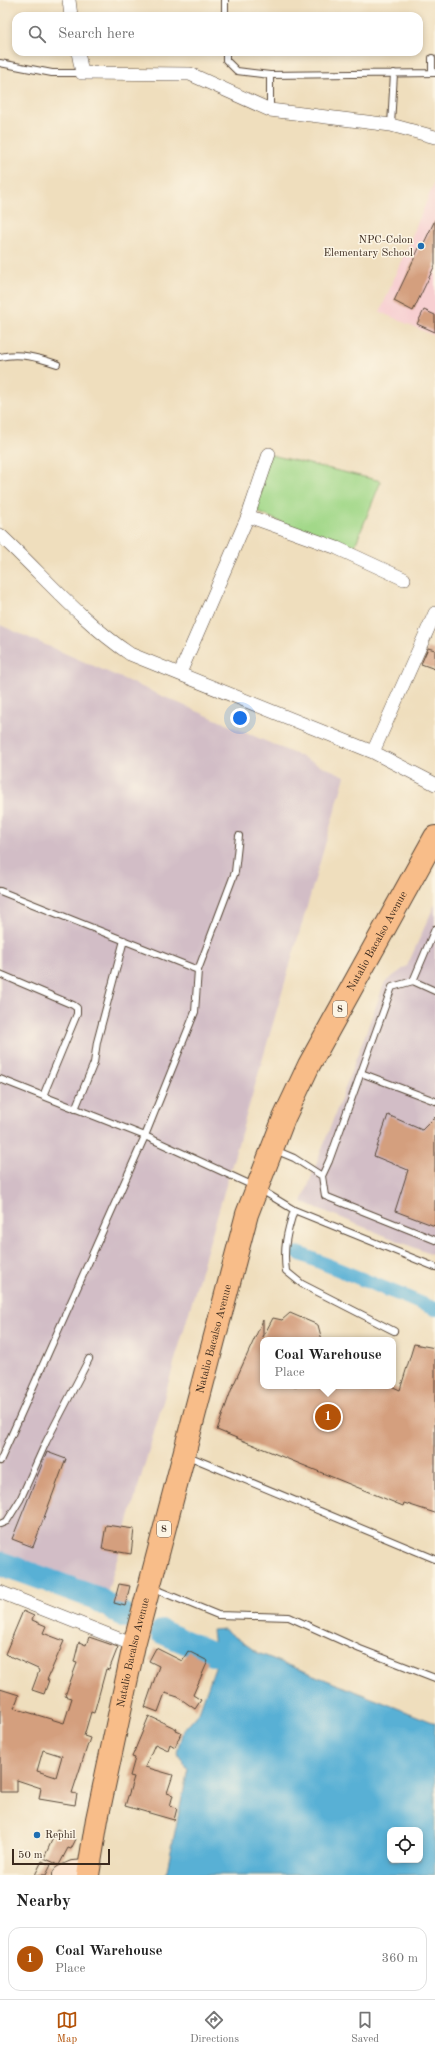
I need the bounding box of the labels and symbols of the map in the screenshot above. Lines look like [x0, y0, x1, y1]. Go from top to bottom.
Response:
place label: NPC-Colon Elementary School [323, 235, 413, 259]
marker: NPC-Colon Elementary School [416, 241, 426, 251]
your location [230, 708, 250, 728]
street label: Natalio Bacalso Avenue [345, 889, 409, 993]
road number: 8 [333, 1001, 347, 1017]
street label: Natalio Bacalso Avenue [195, 1283, 234, 1395]
pin: 1 [315, 1402, 341, 1432]
road number: 8 [157, 1521, 171, 1537]
street label: Natalio Bacalso Avenue [115, 1597, 152, 1709]
marker: Rephil [32, 1830, 42, 1840]
place label: Rephil [45, 1830, 76, 1841]
scale bar [12, 1847, 110, 1866]

